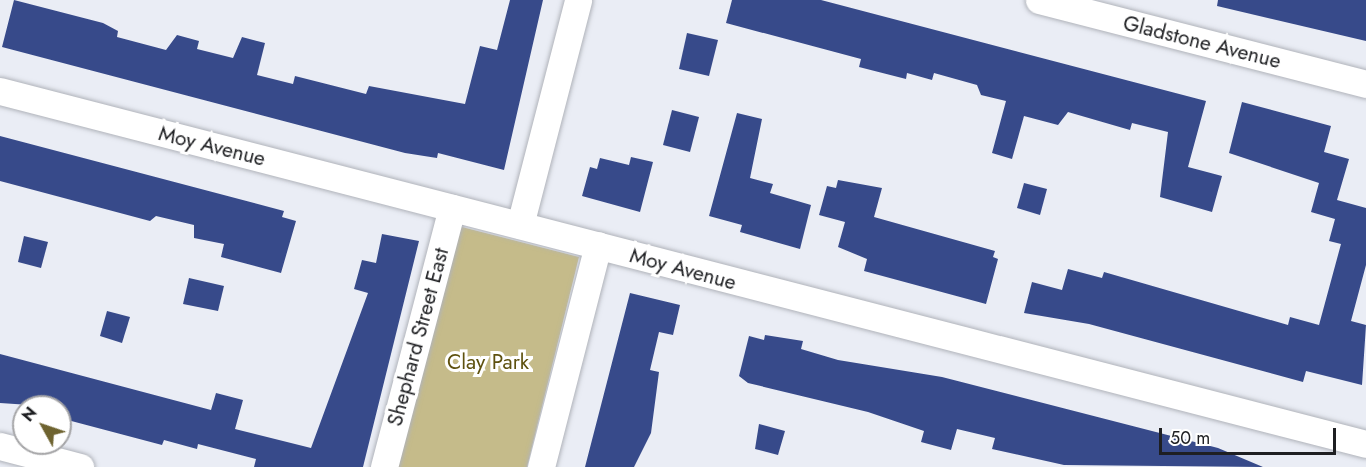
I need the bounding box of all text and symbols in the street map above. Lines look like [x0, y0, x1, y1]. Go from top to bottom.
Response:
street label: Gladstone Avenue [1121, 10, 1283, 74]
street label: Moy Avenue [156, 121, 268, 171]
street label: Moy Avenue [627, 243, 739, 295]
street label: Shephard Street East [382, 245, 454, 429]
park label: Clay Park [447, 349, 529, 375]
north arrow [12, 395, 72, 455]
text: N [16, 402, 42, 427]
scale bar [1162, 416, 1339, 454]
text: 50 m [1170, 425, 1210, 451]

